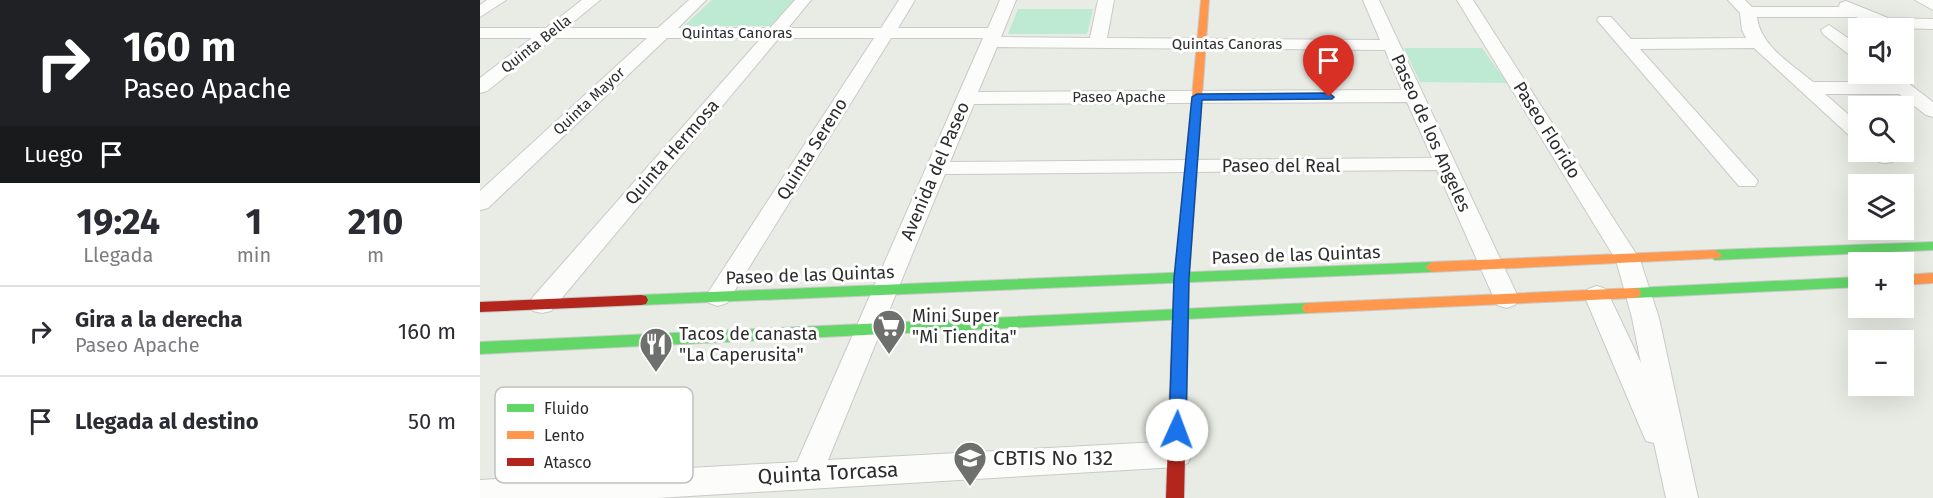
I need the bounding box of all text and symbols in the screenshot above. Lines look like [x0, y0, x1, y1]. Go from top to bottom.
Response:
street label: Quinta Bella [497, 11, 575, 77]
map controls [1848, 18, 1914, 396]
button: sound [1848, 18, 1914, 84]
text: 160 m [123, 22, 236, 72]
icon: right [24, 24, 102, 102]
street label: Quintas Canoras [682, 24, 792, 42]
street label: Quintas Canoras [1172, 35, 1282, 53]
pin [1303, 35, 1354, 97]
icon: arrive [1312, 44, 1345, 77]
street label: Paseo de los Angeles [1386, 51, 1476, 215]
street label: Quinta Mayor [550, 63, 629, 139]
text: Paseo Apache [123, 73, 291, 105]
street label: Paseo Florido [1508, 77, 1586, 183]
street label: Paseo Apache [1072, 88, 1166, 106]
street label: Quinta Sereno [772, 94, 852, 204]
street label: Quinta Hermosa [620, 95, 724, 209]
button: search [1848, 96, 1914, 162]
street label: Avenida del Paseo [896, 98, 974, 244]
icon: arrive [95, 138, 128, 171]
text: Luego [24, 141, 83, 168]
street label: Paseo del Real [1222, 155, 1340, 177]
button: layers [1848, 174, 1914, 240]
text: 19:24 [77, 200, 160, 244]
text: 1 [246, 200, 262, 244]
text: 210 [348, 200, 403, 244]
street label: Paseo de las Quintas [1211, 241, 1381, 269]
text: Llegada [83, 243, 153, 267]
text: min [237, 243, 271, 267]
text: m [367, 243, 384, 267]
button: + [1848, 252, 1914, 318]
street label: Paseo de las Quintas [725, 261, 895, 289]
place label: Mini Super "Mi Tiendita" [912, 305, 1017, 348]
text: Gira a la derecha [75, 306, 243, 333]
supermarket icon: Mini Super "Mi Tiendita" [871, 308, 907, 355]
icon: right [24, 315, 57, 348]
text: 160 m [398, 318, 456, 345]
place label: Tacos de canasta "La Caperusita" [679, 323, 817, 366]
restaurant icon: Tacos de canasta "La Caperusita" [638, 326, 674, 373]
button: − [1848, 330, 1914, 396]
text: Paseo Apache [75, 333, 200, 357]
legend [495, 387, 693, 483]
position arrow [1145, 398, 1209, 462]
text: Fluido [544, 399, 589, 418]
icon: arrive [24, 405, 57, 438]
text: Llegada al destino [75, 408, 259, 435]
text: 50 m [408, 408, 456, 435]
text: Lento [544, 426, 585, 445]
school or university icon: CBTIS No 132 [952, 440, 988, 487]
place label: CBTIS No 132 [993, 445, 1113, 471]
text: Atasco [544, 453, 592, 472]
street label: Quinta Torcasa [757, 456, 899, 490]

